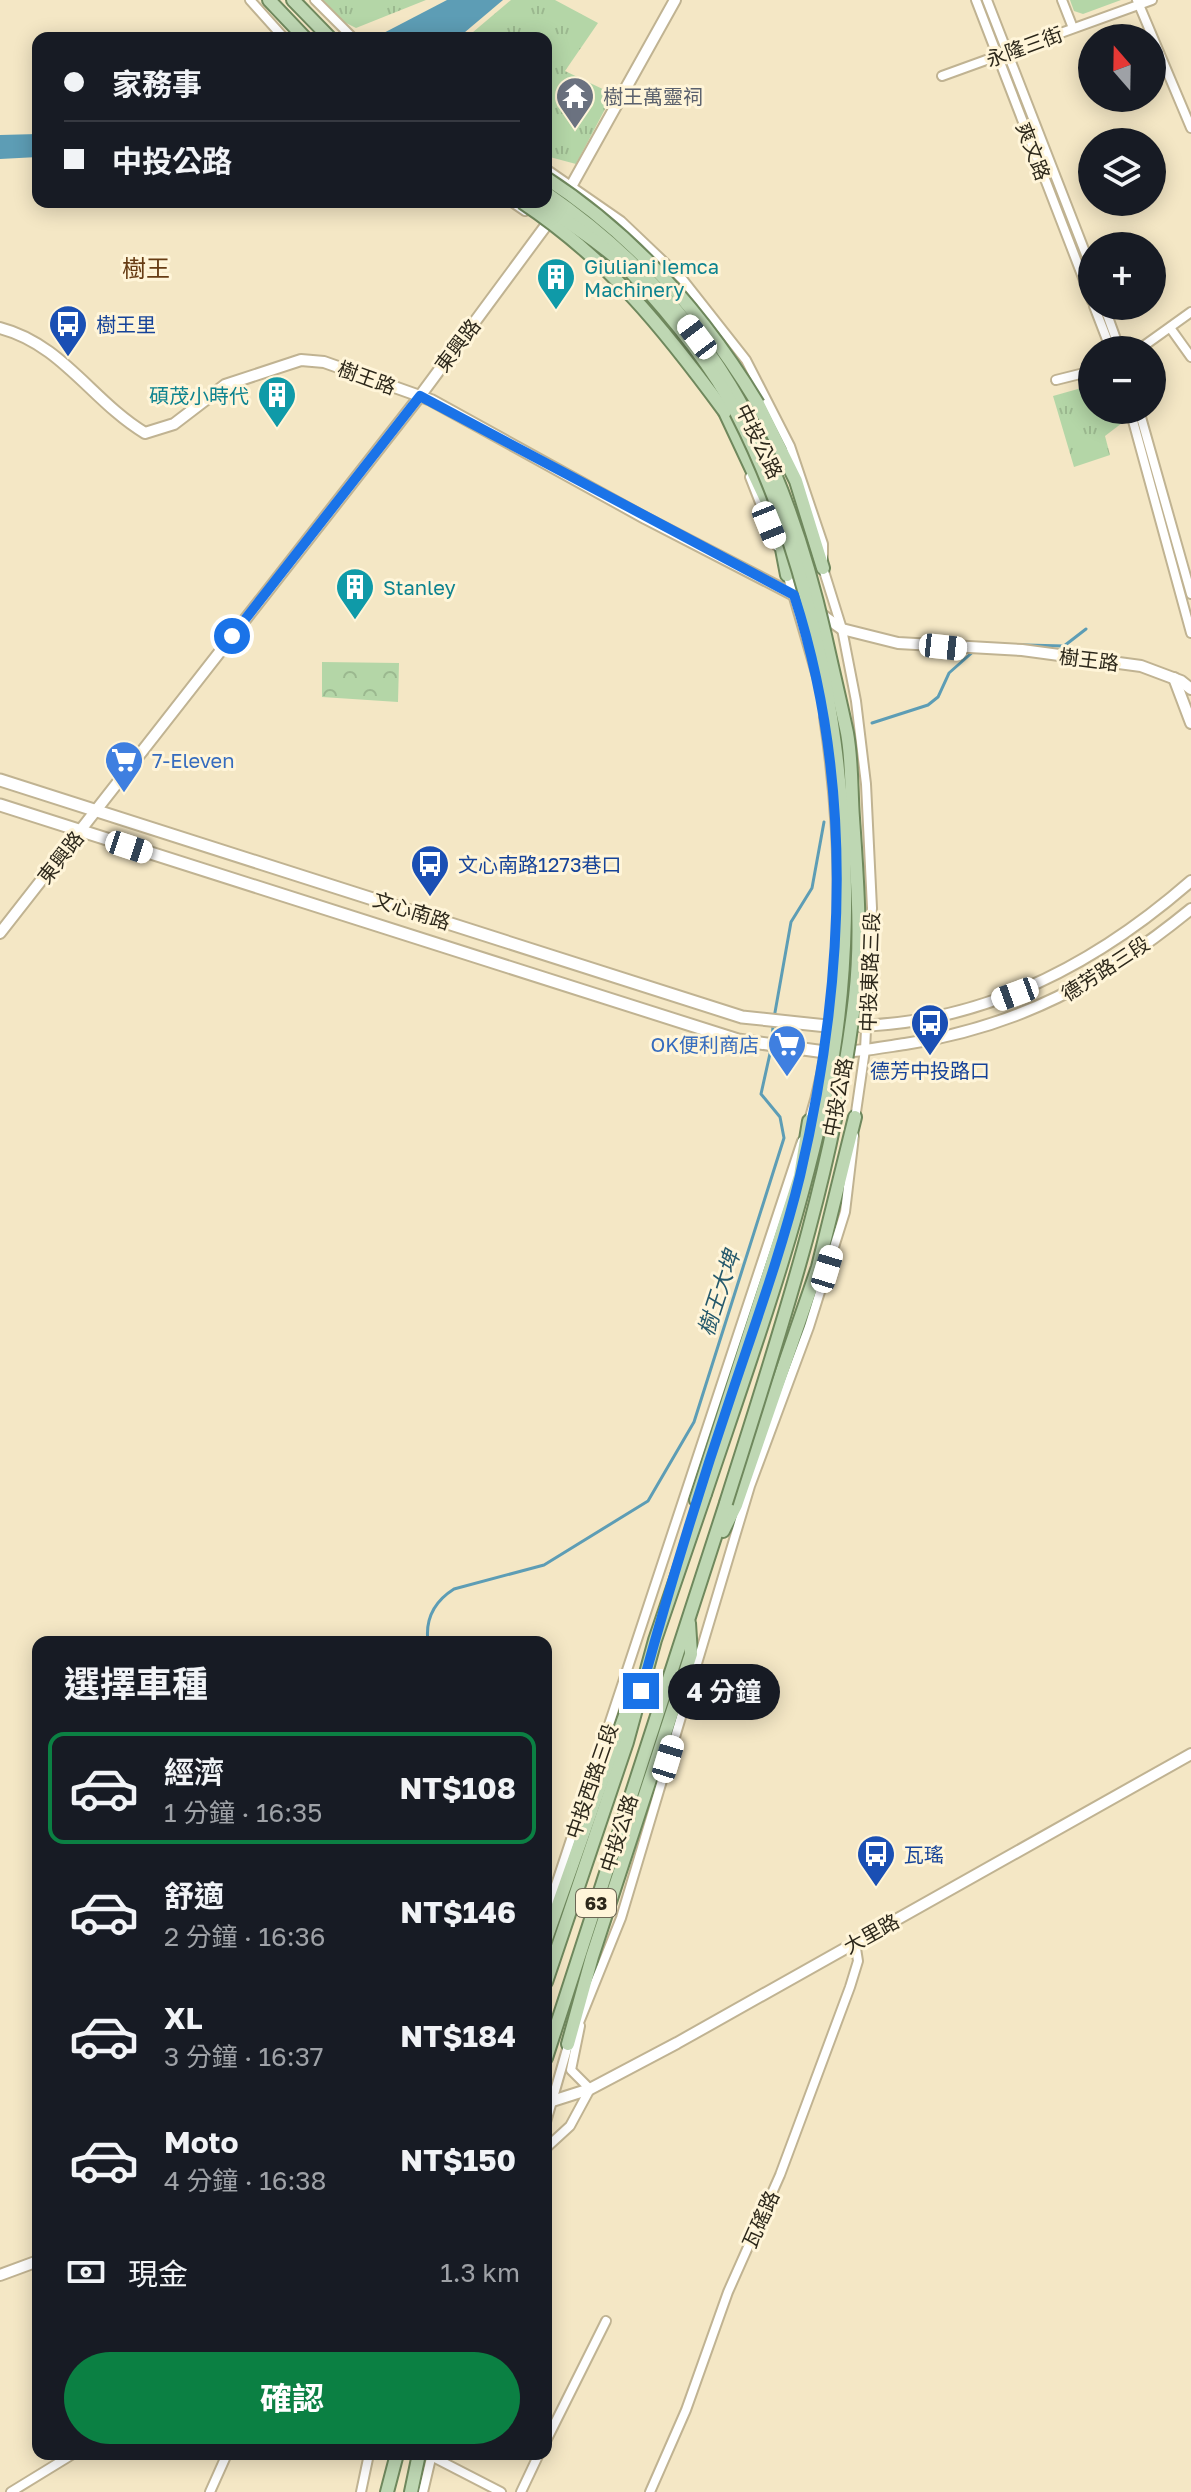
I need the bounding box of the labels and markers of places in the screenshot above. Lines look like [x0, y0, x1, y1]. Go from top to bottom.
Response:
temple icon: 樹王萬靈祠 [554, 75, 596, 130]
place label: 樹王萬靈祠 [603, 84, 703, 108]
place label: Giuliani Iemca Machinery [584, 254, 719, 301]
building icon: Giuliani Iemca Machinery [535, 256, 577, 311]
bus stop icon: 樹王里 [47, 303, 89, 358]
place label: 樹王里 [96, 312, 156, 336]
building icon: 碩茂小時代 [256, 374, 298, 429]
place label: 碩茂小時代 [149, 383, 249, 407]
building icon: Stanley [334, 566, 376, 621]
place label: Stanley [383, 575, 456, 599]
supermarket icon: 7-Eleven [103, 739, 145, 794]
place label: 7-Eleven [152, 748, 235, 772]
bus stop icon: 文心南路1273巷口 [409, 843, 451, 898]
place label: 文心南路1273巷口 [458, 852, 622, 876]
bus stop icon: 德芳中投路口 [909, 1002, 951, 1057]
supermarket icon: OK便利商店 [766, 1023, 808, 1078]
place label: OK便利商店 [650, 1032, 759, 1056]
place label: 德芳中投路口 [870, 1058, 990, 1082]
bus stop icon: 瓦瑤 [855, 1833, 897, 1888]
place label: 瓦瑤 [904, 1842, 944, 1866]

